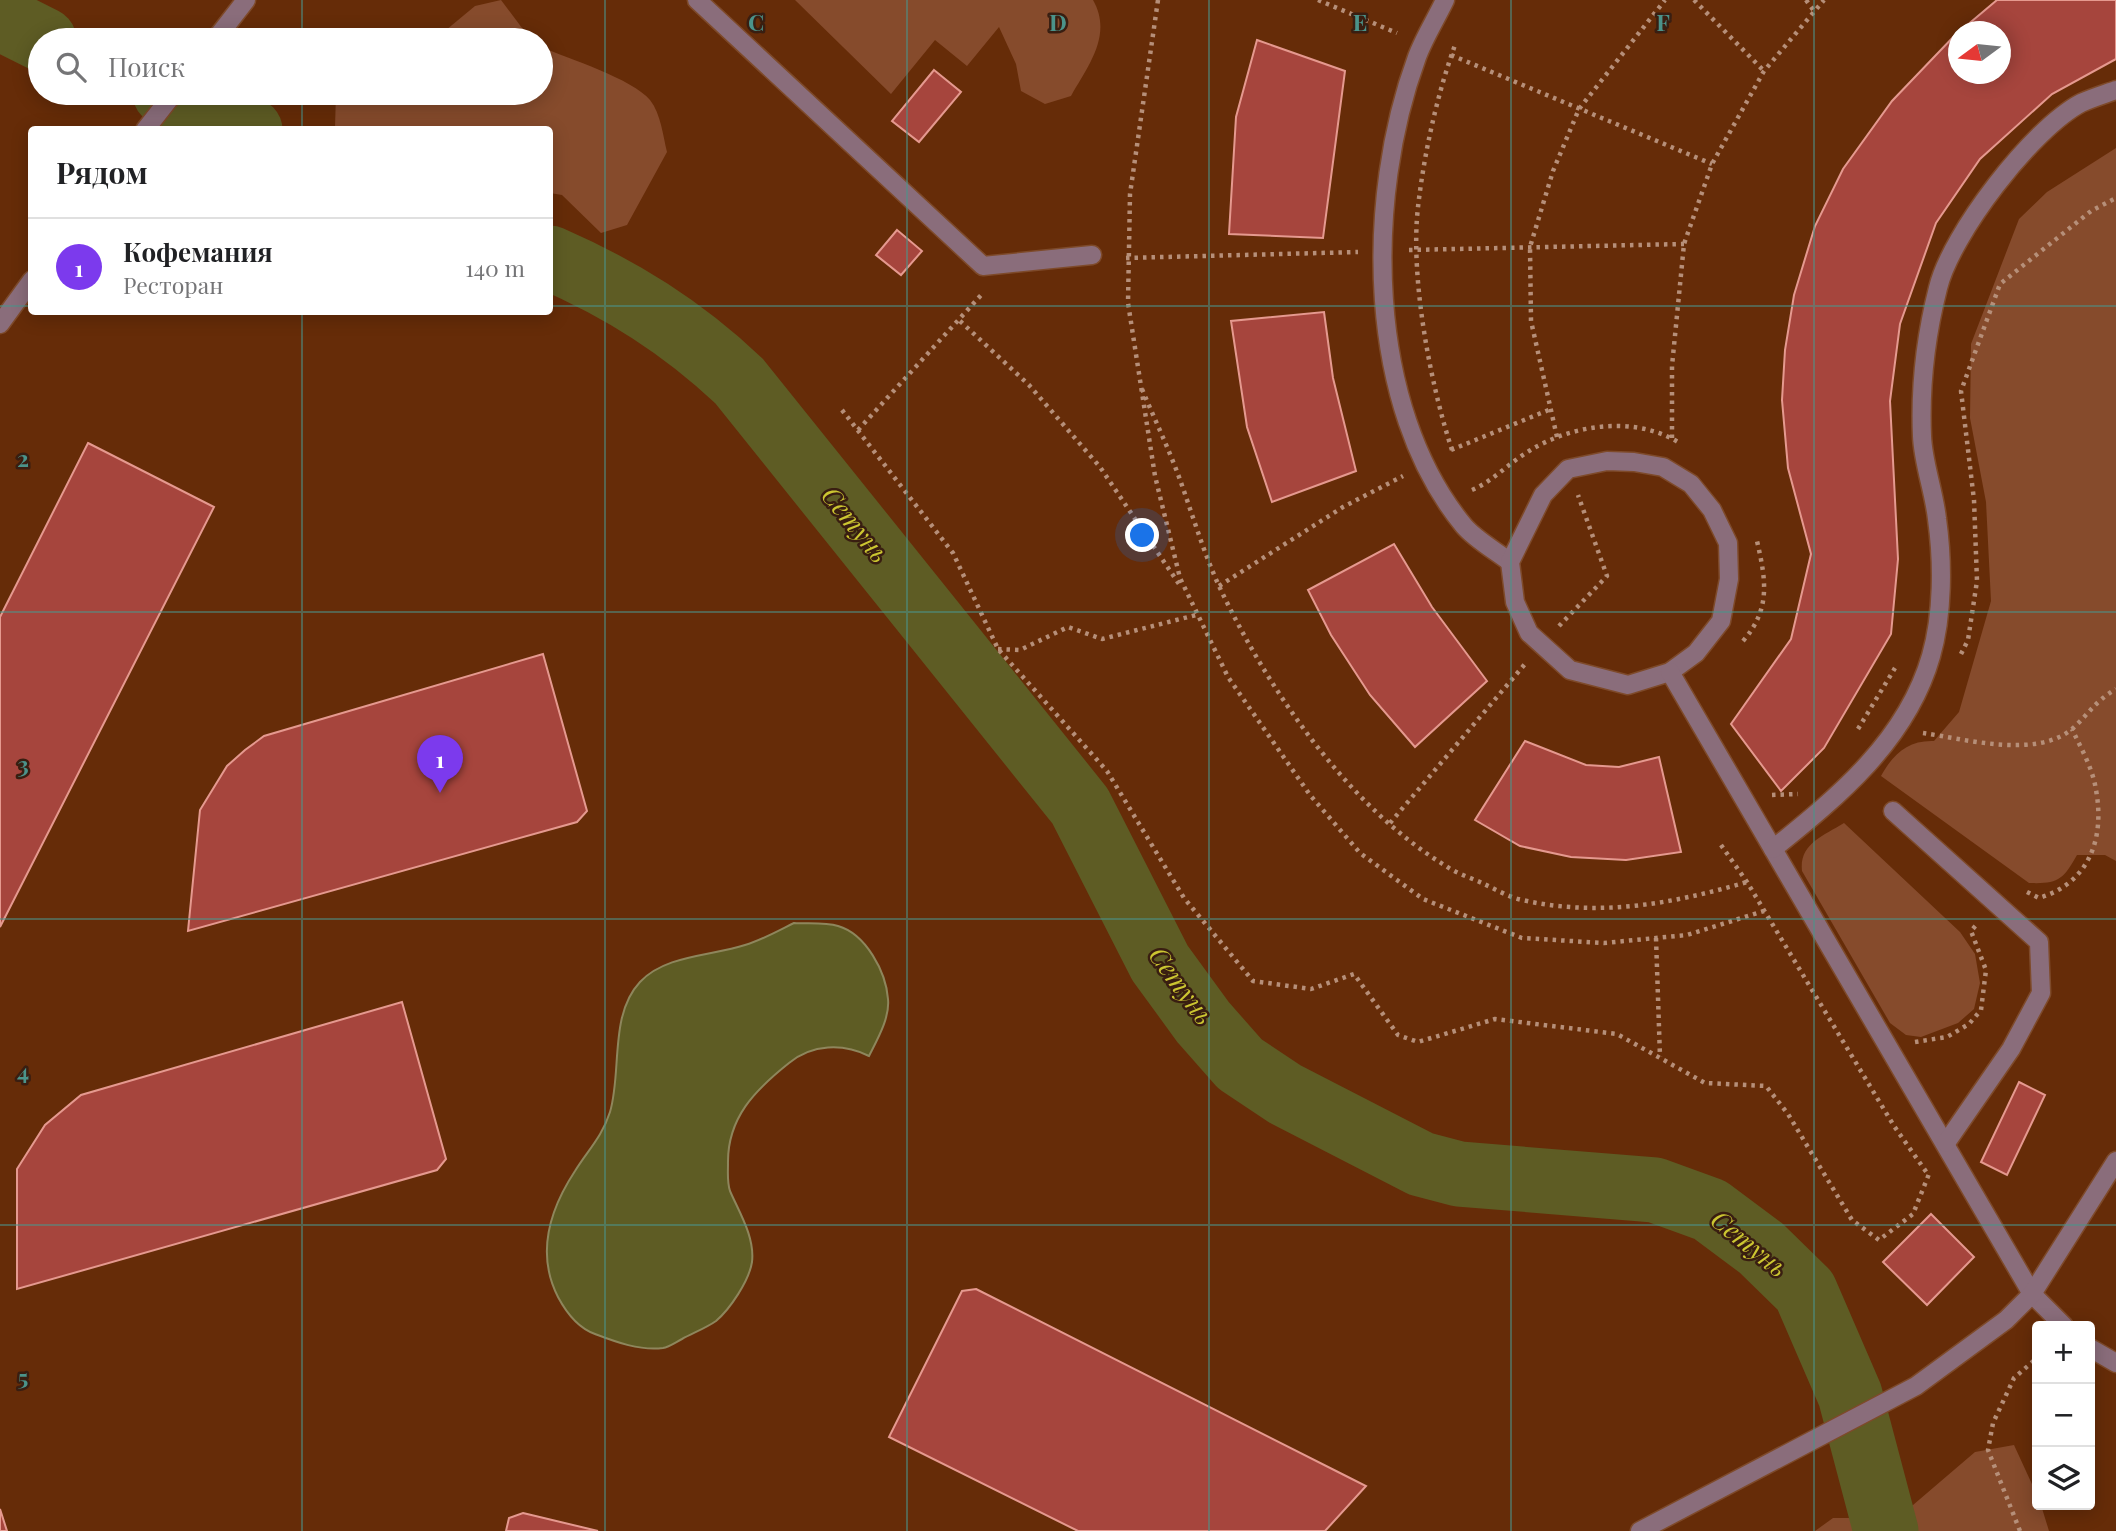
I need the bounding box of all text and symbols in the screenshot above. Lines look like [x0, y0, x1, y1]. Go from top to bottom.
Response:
text: C [748, 6, 764, 37]
text: D [1049, 6, 1067, 37]
text: E [1353, 6, 1367, 37]
text: F [1656, 6, 1670, 37]
north arrow [1948, 21, 2011, 84]
search box [28, 28, 553, 105]
icon: search [52, 48, 90, 86]
text: Поиск [108, 49, 185, 84]
text: Рядом [56, 152, 148, 192]
text: Кофемания [123, 234, 273, 269]
text: 1 [75, 252, 83, 283]
text: 140 m [465, 252, 525, 283]
text: Ресторан [123, 269, 223, 300]
text: 2 [17, 442, 29, 473]
water label: Сетунь [815, 478, 898, 570]
your location [1125, 518, 1159, 552]
pin: 1 [417, 735, 463, 793]
text: 3 [17, 748, 29, 779]
water label: Сетунь [1142, 939, 1223, 1031]
text: 4 [17, 1055, 29, 1086]
water label: Сетунь [1704, 1201, 1796, 1284]
map controls [2032, 1321, 2095, 1510]
button: + [2032, 1321, 2095, 1384]
text: 5 [18, 1361, 28, 1392]
button: − [2032, 1384, 2095, 1447]
button: layers [2032, 1447, 2095, 1510]

